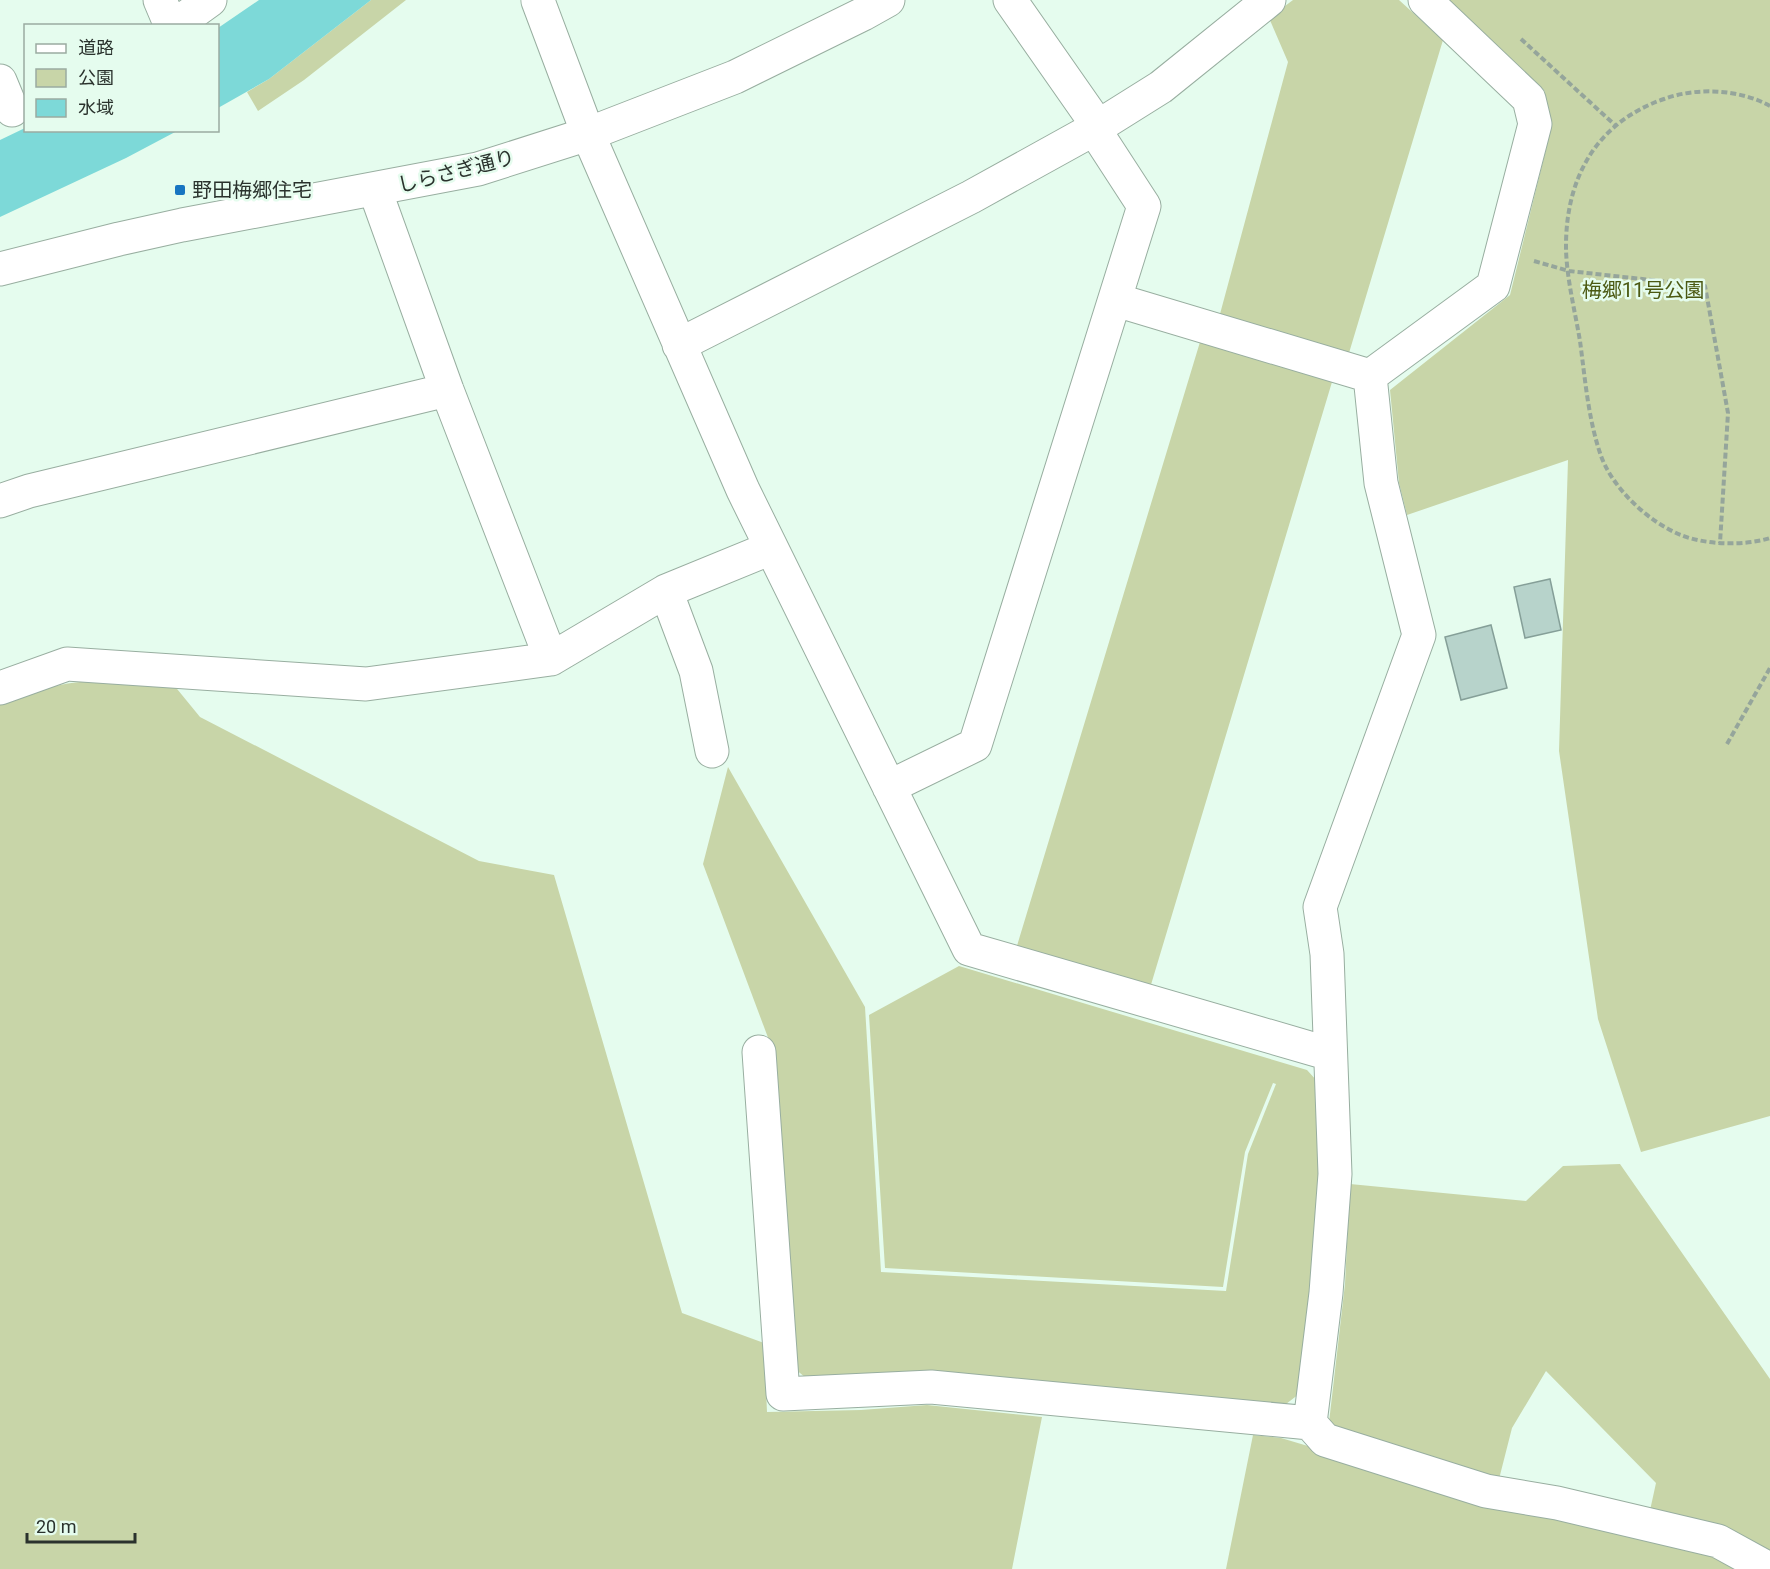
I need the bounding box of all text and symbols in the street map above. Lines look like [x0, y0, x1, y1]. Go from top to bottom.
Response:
legend [24, 24, 219, 132]
text: 道路 [78, 37, 114, 58]
text: 公園 [78, 67, 114, 88]
text: 水域 [78, 97, 114, 118]
street label: しらさぎ通り [395, 145, 517, 197]
place label: 野田梅郷住宅 [192, 178, 312, 202]
marker: 野田梅郷住宅 [173, 183, 187, 197]
park label: 梅郷11号公園 [1582, 278, 1704, 302]
scale bar [27, 1506, 135, 1544]
text: 20 m [36, 1516, 76, 1537]

